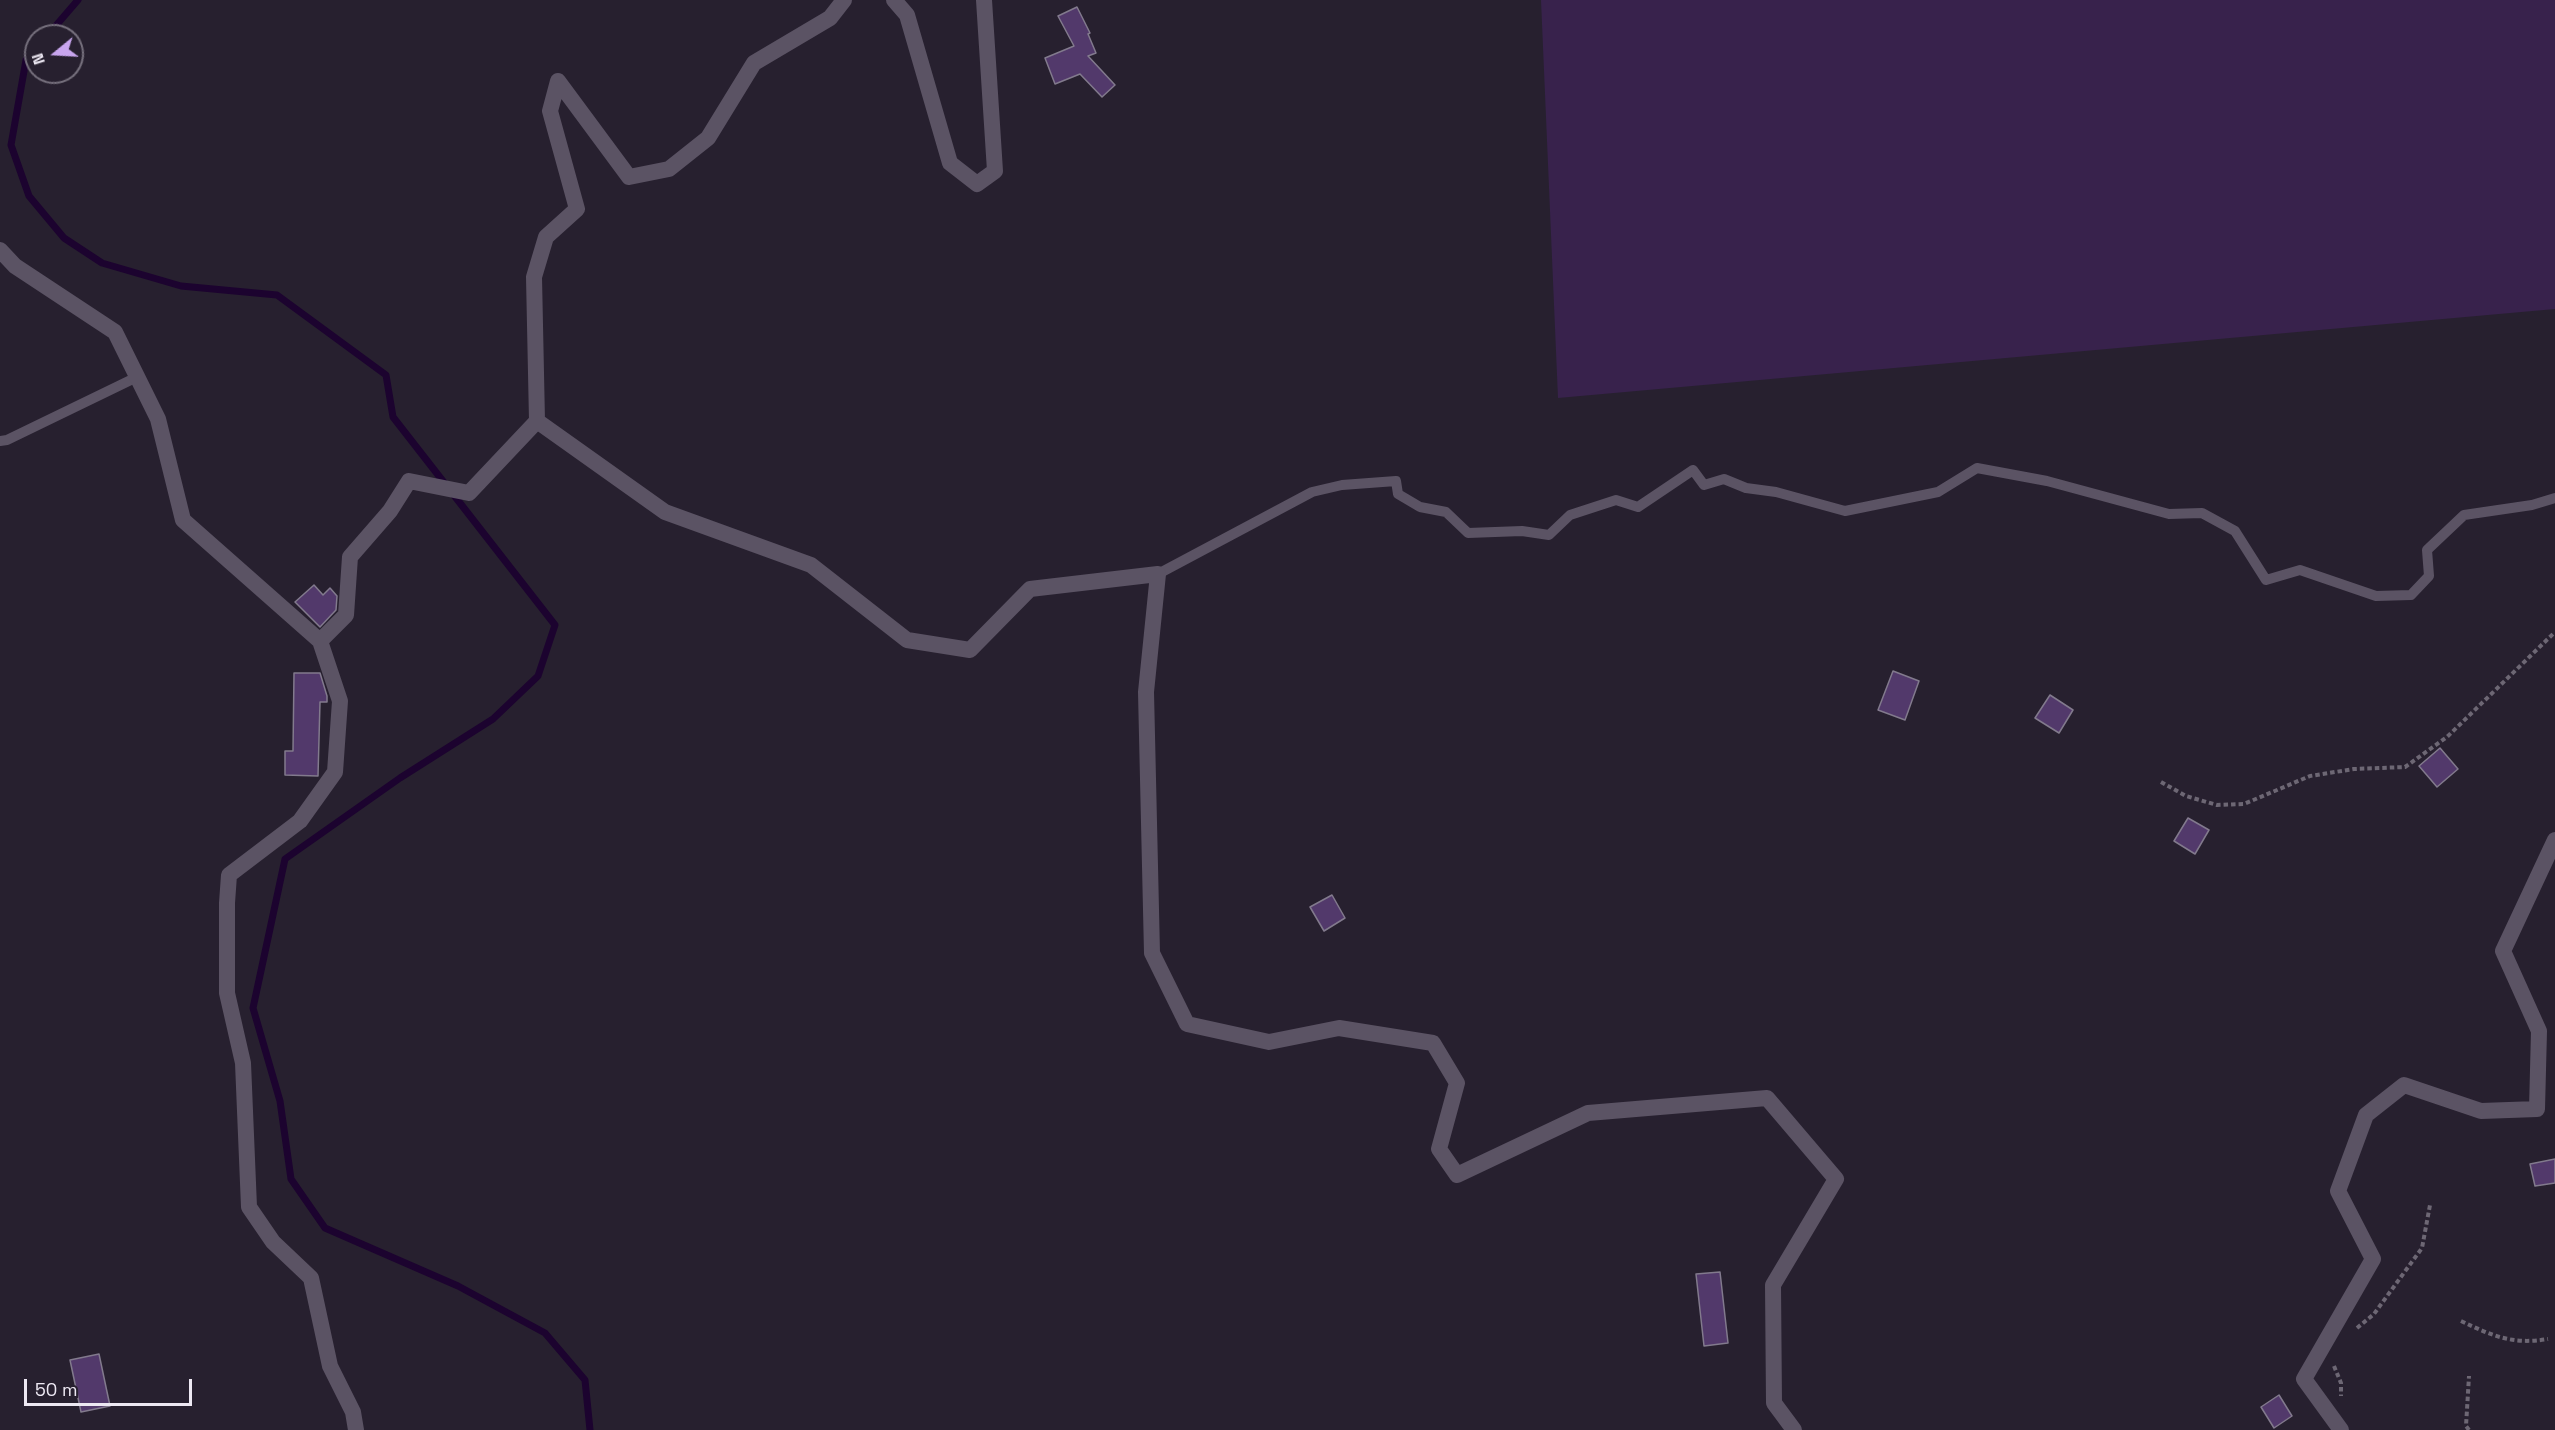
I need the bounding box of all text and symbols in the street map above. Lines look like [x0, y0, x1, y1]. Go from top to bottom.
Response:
north arrow [24, 24, 84, 84]
text: N [27, 51, 50, 67]
scale bar [27, 1367, 195, 1405]
text: 50 m [35, 1378, 77, 1401]

